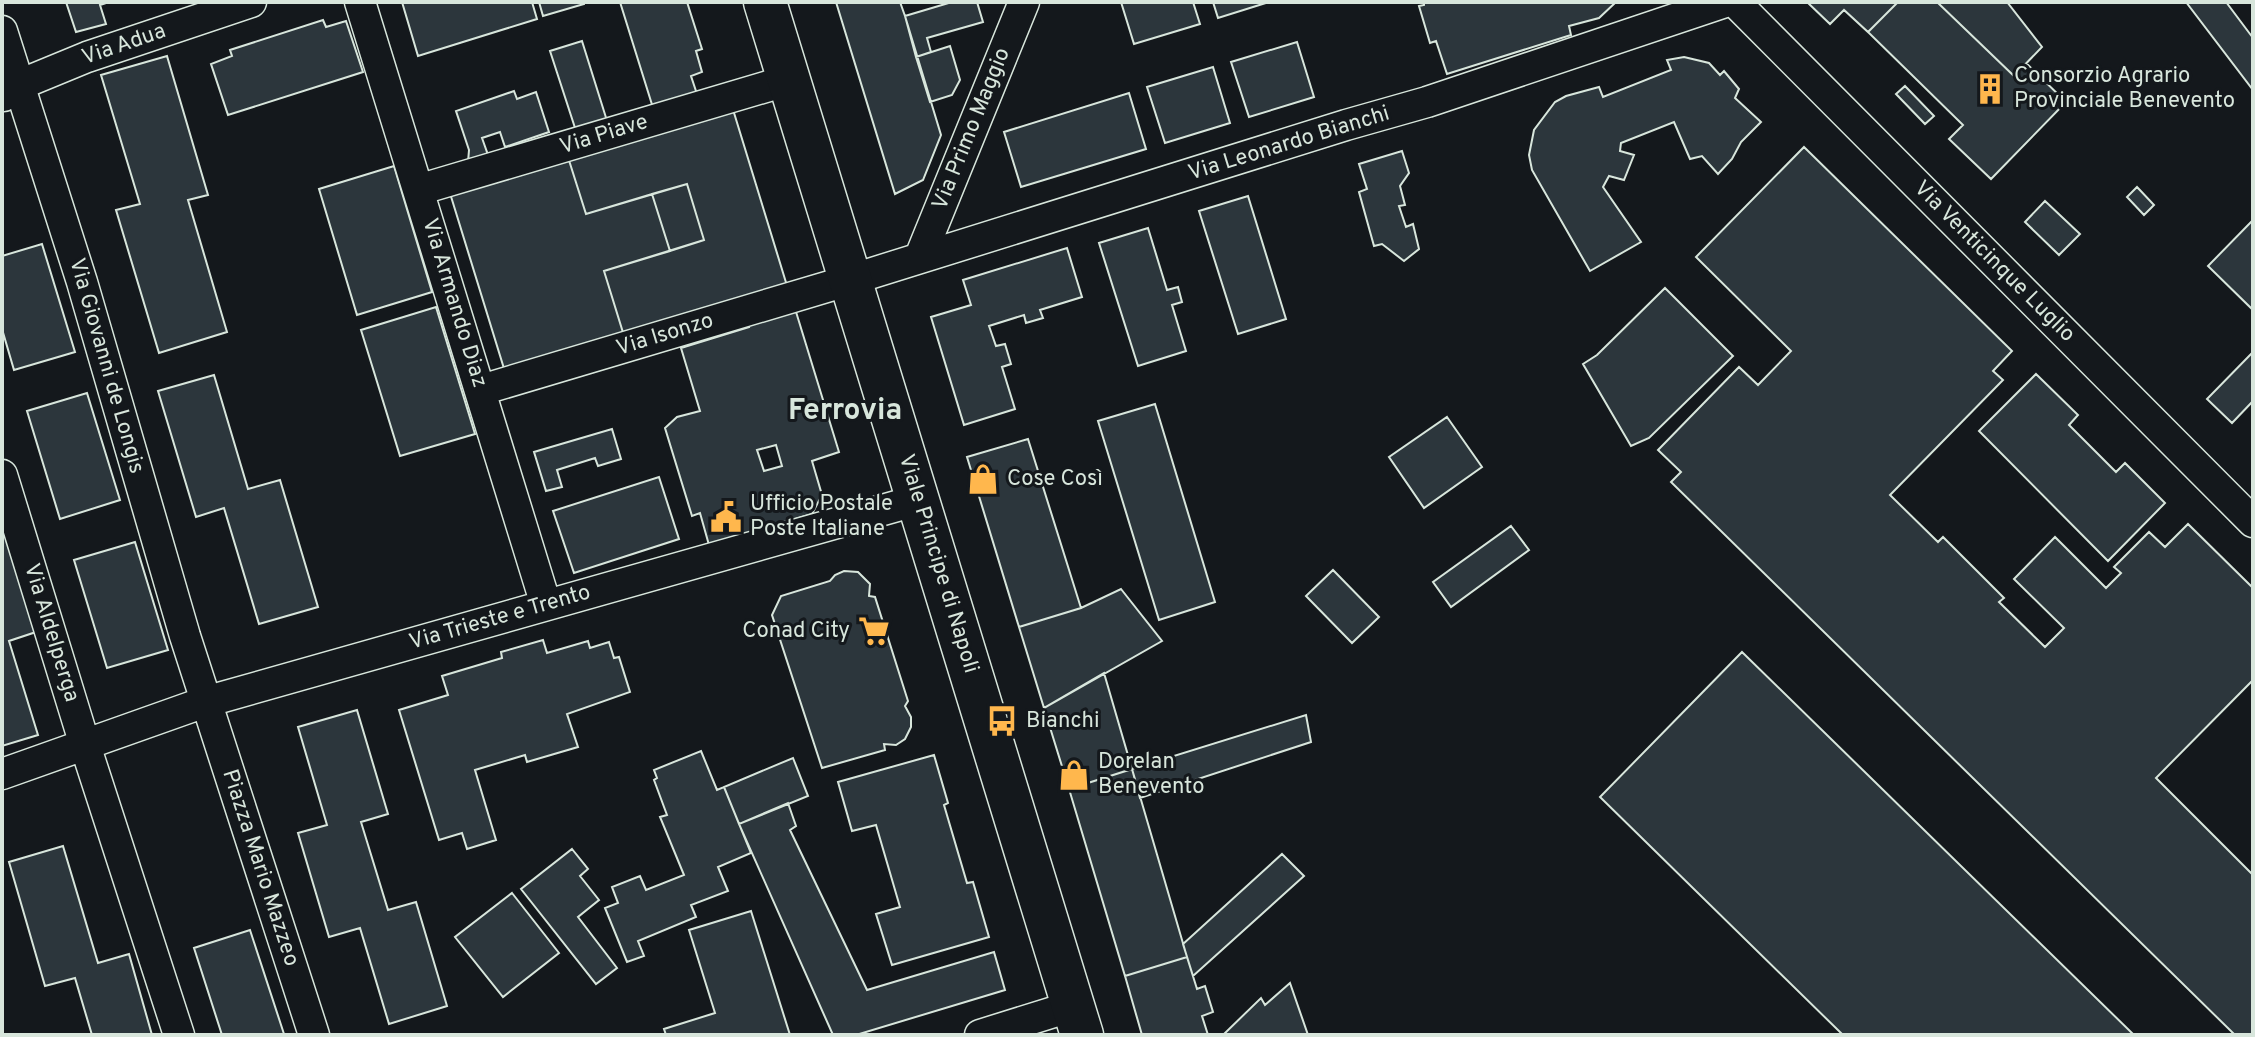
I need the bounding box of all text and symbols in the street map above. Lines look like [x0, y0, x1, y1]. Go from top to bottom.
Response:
street label: Via Adua [78, 18, 170, 72]
street label: Via Primo Maggio [927, 44, 1017, 214]
place label: Consorzio Agrario Provinciale Benevento [2014, 63, 2235, 115]
building icon: Consorzio Agrario Provinciale Benevento [1973, 72, 2007, 106]
street label: Via Leonardo Bianchi [1185, 101, 1393, 187]
street label: Via Piave [557, 109, 651, 161]
street label: Via Venticinque Luglio [1908, 176, 2080, 348]
street label: Via Armando Diaz [415, 215, 493, 391]
street label: Via Giovanni de Longis [62, 255, 150, 477]
street label: Via Isonzo [613, 307, 717, 363]
district label: Ferrovia [788, 393, 902, 430]
street label: Viale Principe di Napoli [892, 451, 984, 677]
shop icon: Cose Così [966, 462, 1000, 496]
place label: Cose Così [1007, 466, 1103, 493]
place label: Ufficio Postale Poste Italiane [750, 491, 893, 543]
public building icon: Ufficio Postale Poste Italiane [709, 500, 743, 534]
street label: Via Aldelperga [17, 560, 85, 706]
street label: Via Trieste e Trento [406, 579, 594, 657]
supermarket icon: Conad City [857, 614, 891, 648]
place label: Conad City [742, 618, 850, 645]
bus stop icon: Bianchi [985, 704, 1019, 738]
place label: Bianchi [1026, 708, 1100, 735]
place label: Dorelan Benevento [1098, 749, 1204, 801]
shop icon: Dorelan Benevento [1057, 758, 1091, 792]
street label: Piazza Mario Mazzeo [215, 766, 305, 970]

